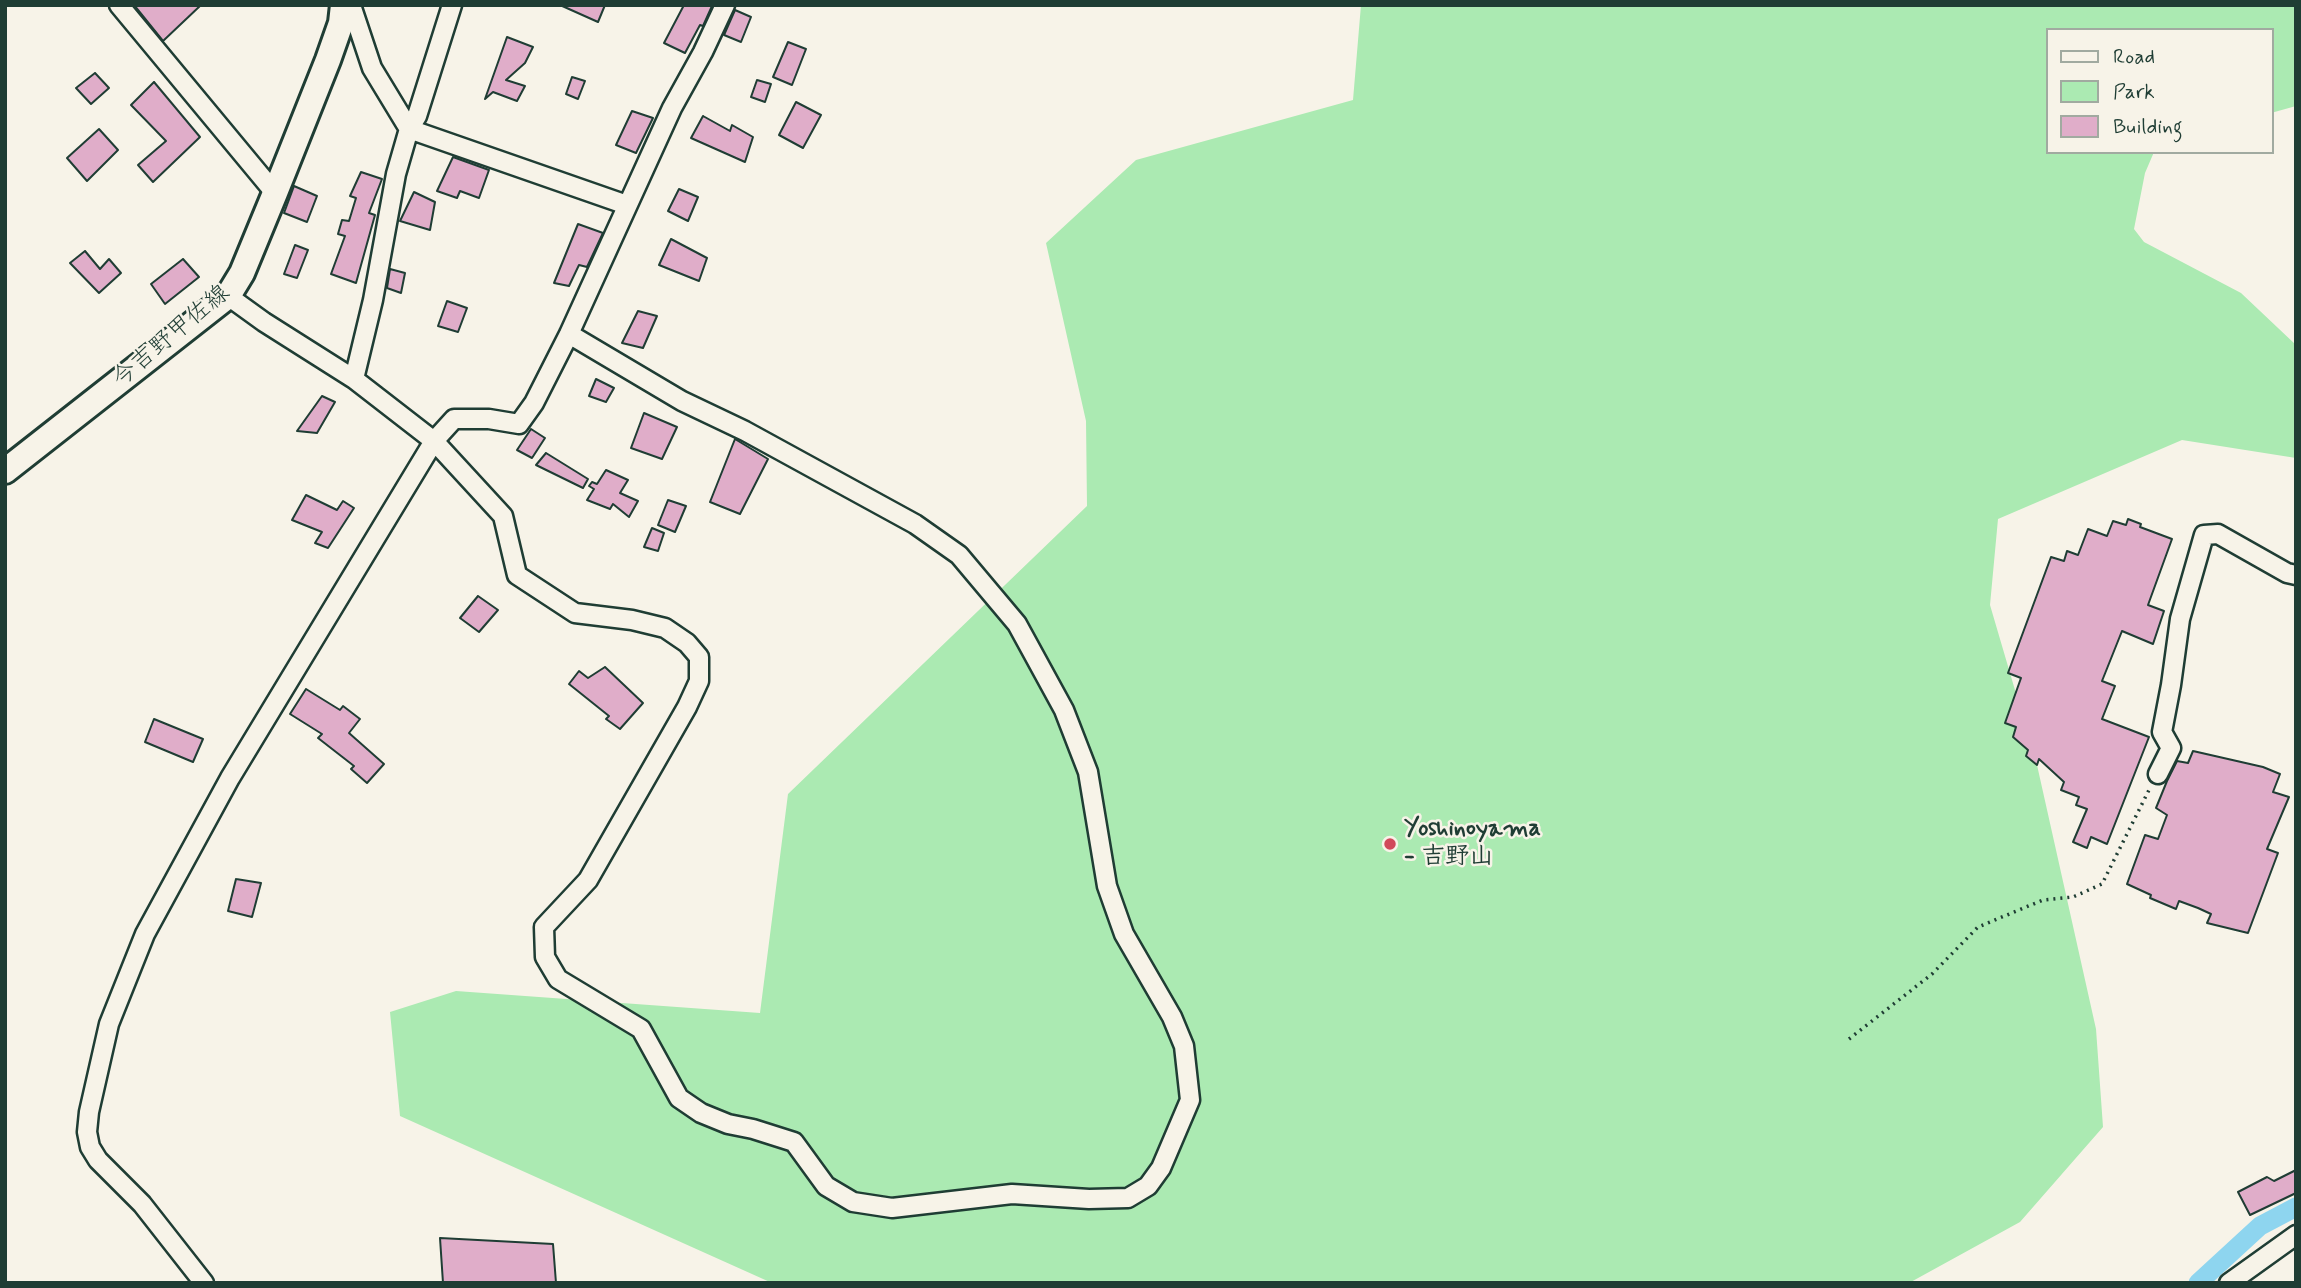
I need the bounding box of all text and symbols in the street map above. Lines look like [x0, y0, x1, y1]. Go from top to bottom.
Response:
legend [2046, 28, 2273, 154]
text: Road [2113, 43, 2155, 71]
text: Park [2113, 78, 2155, 106]
text: Building [2113, 113, 2183, 141]
street label: 今吉野甲佐線 [108, 280, 236, 394]
place label: Yoshinoyama - 吉野山 [1404, 816, 1541, 872]
marker: Yoshinoyama - 吉野山 [1382, 836, 1398, 852]

